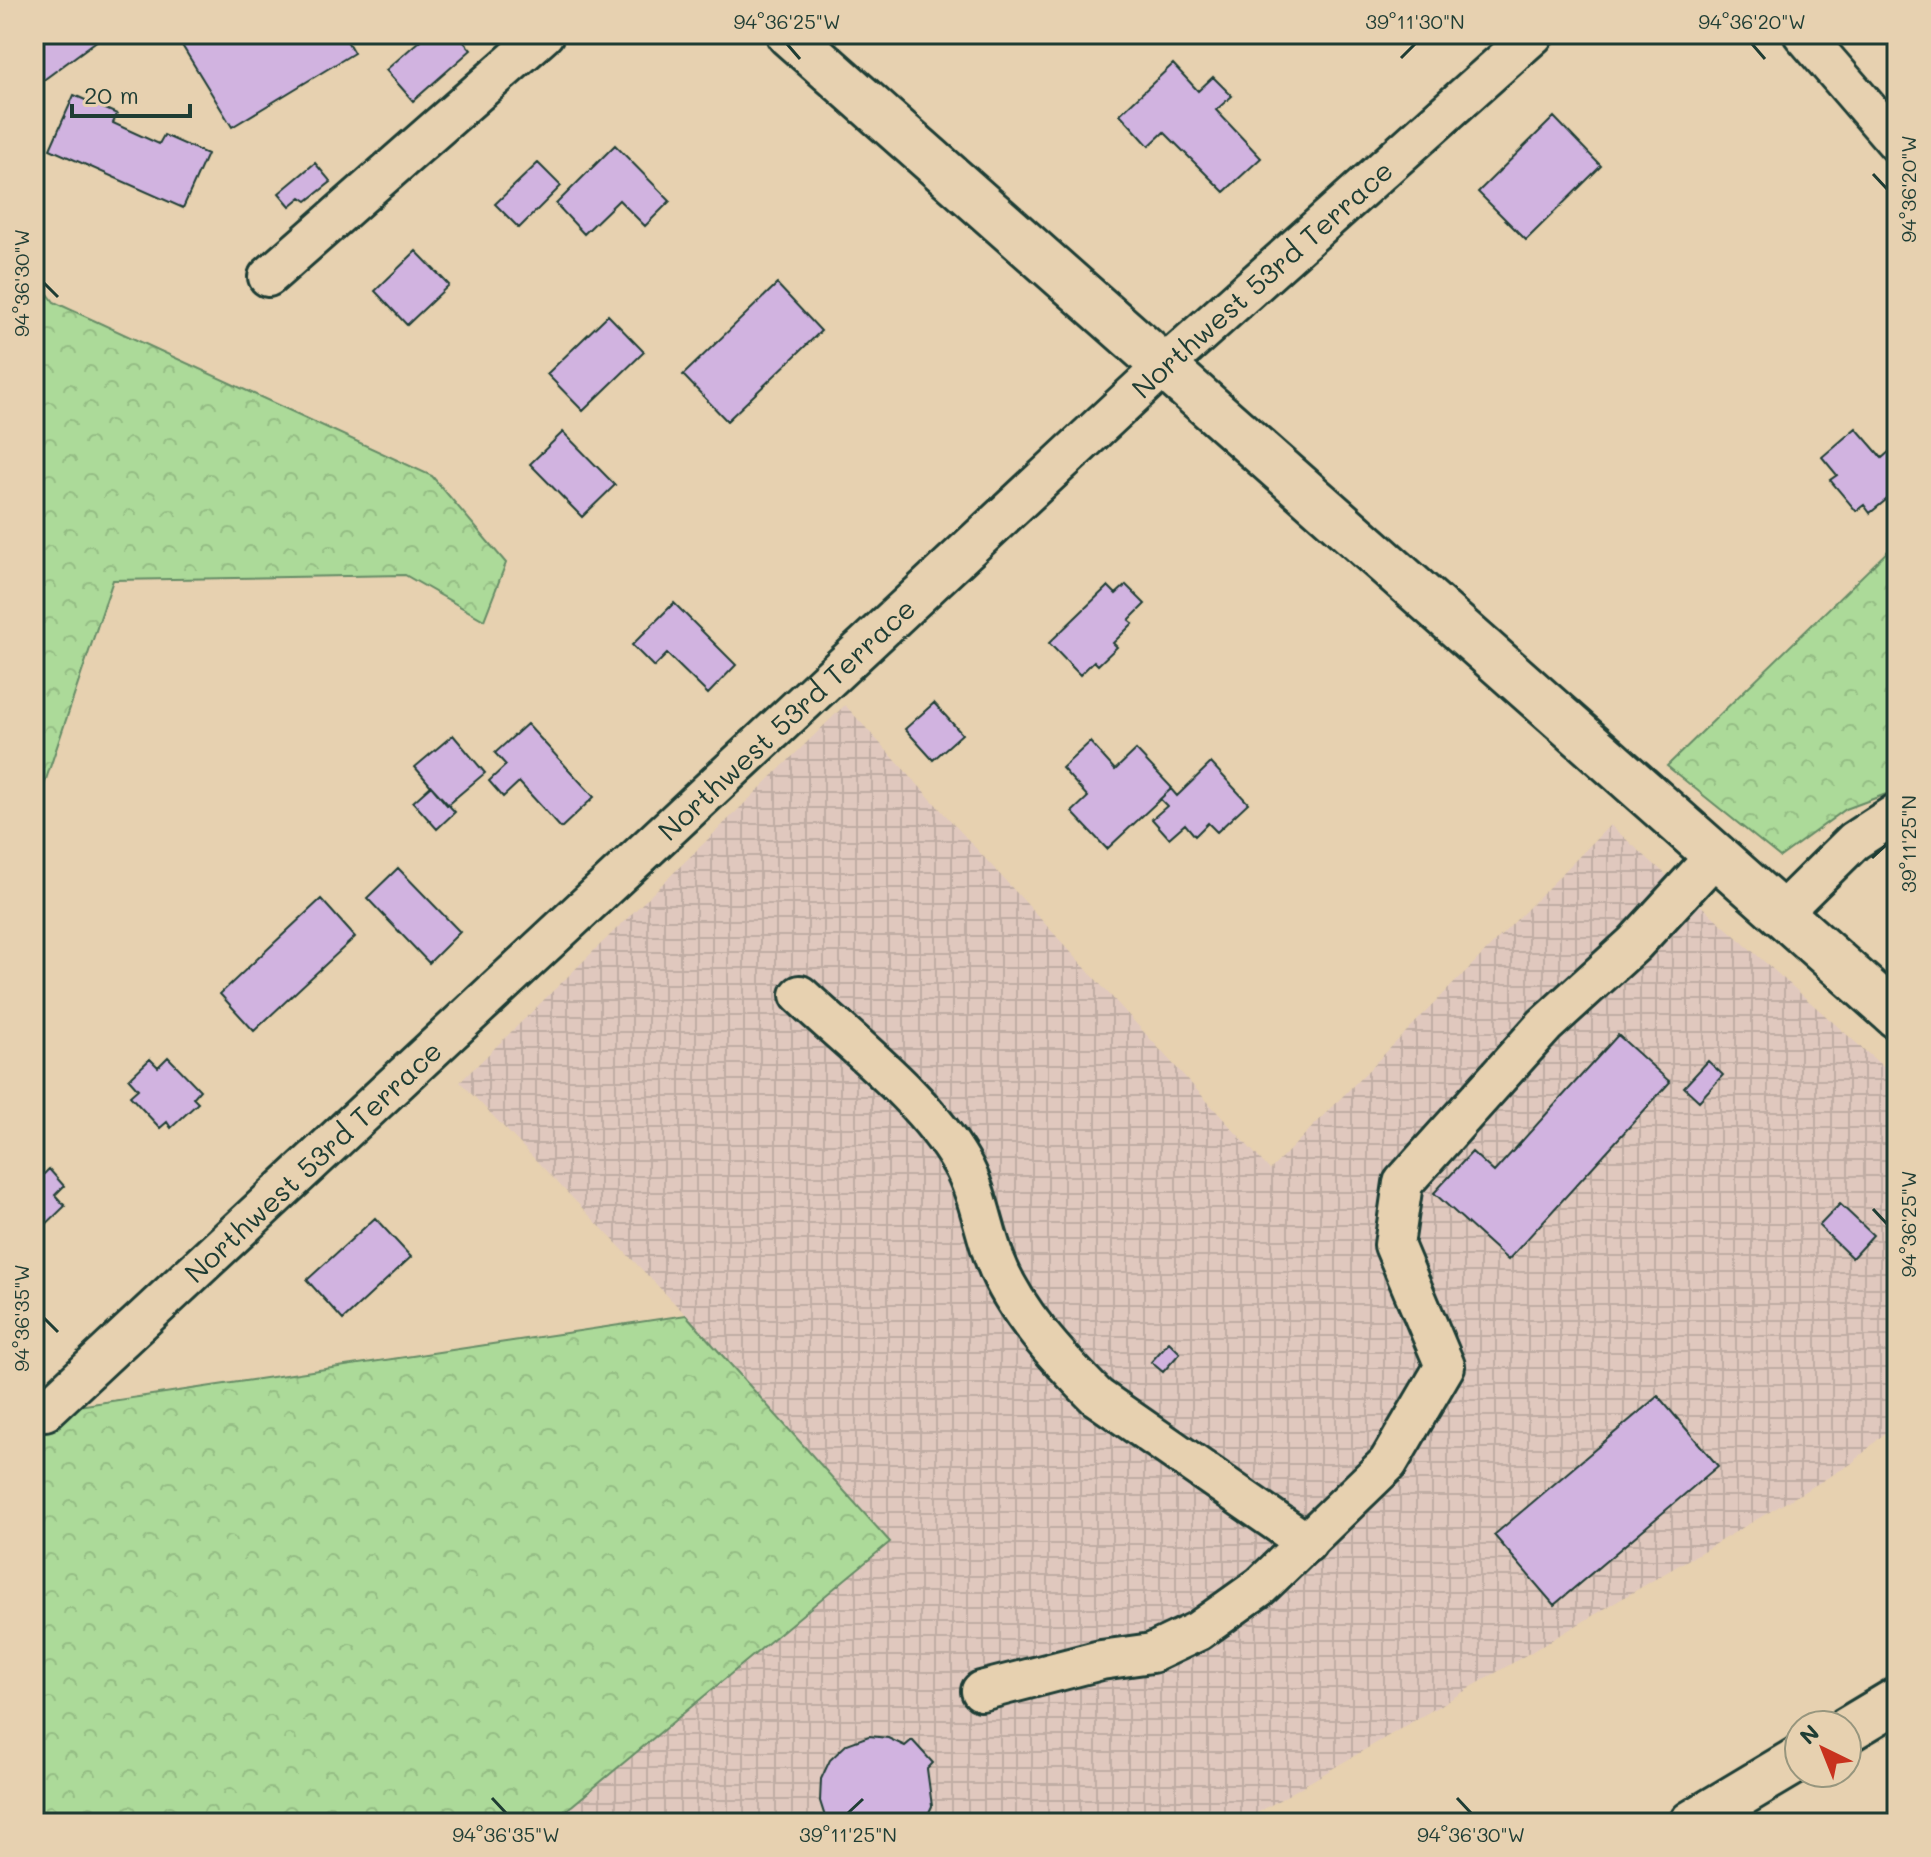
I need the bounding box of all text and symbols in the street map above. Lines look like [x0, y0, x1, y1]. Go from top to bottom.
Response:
text: 94°36'25"W [734, 8, 840, 34]
text: 39°11'30"N [1365, 8, 1465, 34]
text: 94°36'20"W [1698, 8, 1806, 34]
scale bar [72, 68, 190, 118]
text: 20 m [84, 79, 139, 110]
text: 94°36'20"W [1895, 135, 1921, 243]
street label: Northwest 53rd Terrace [1123, 152, 1400, 406]
text: 94°36'30"W [8, 229, 34, 337]
street label: Northwest 53rd Terrace [650, 590, 922, 848]
text: 39°11'25"N [1895, 795, 1921, 893]
street label: Northwest 53rd Terrace [176, 1032, 449, 1290]
text: 94°36'25"W [1895, 1171, 1921, 1277]
text: 94°36'35"W [8, 1264, 34, 1372]
north arrow [1783, 1709, 1863, 1789]
text: N [1793, 1718, 1825, 1750]
text: 94°36'35"W [452, 1821, 560, 1847]
text: 39°11'25"N [799, 1821, 897, 1847]
text: 94°36'30"W [1417, 1821, 1525, 1847]

